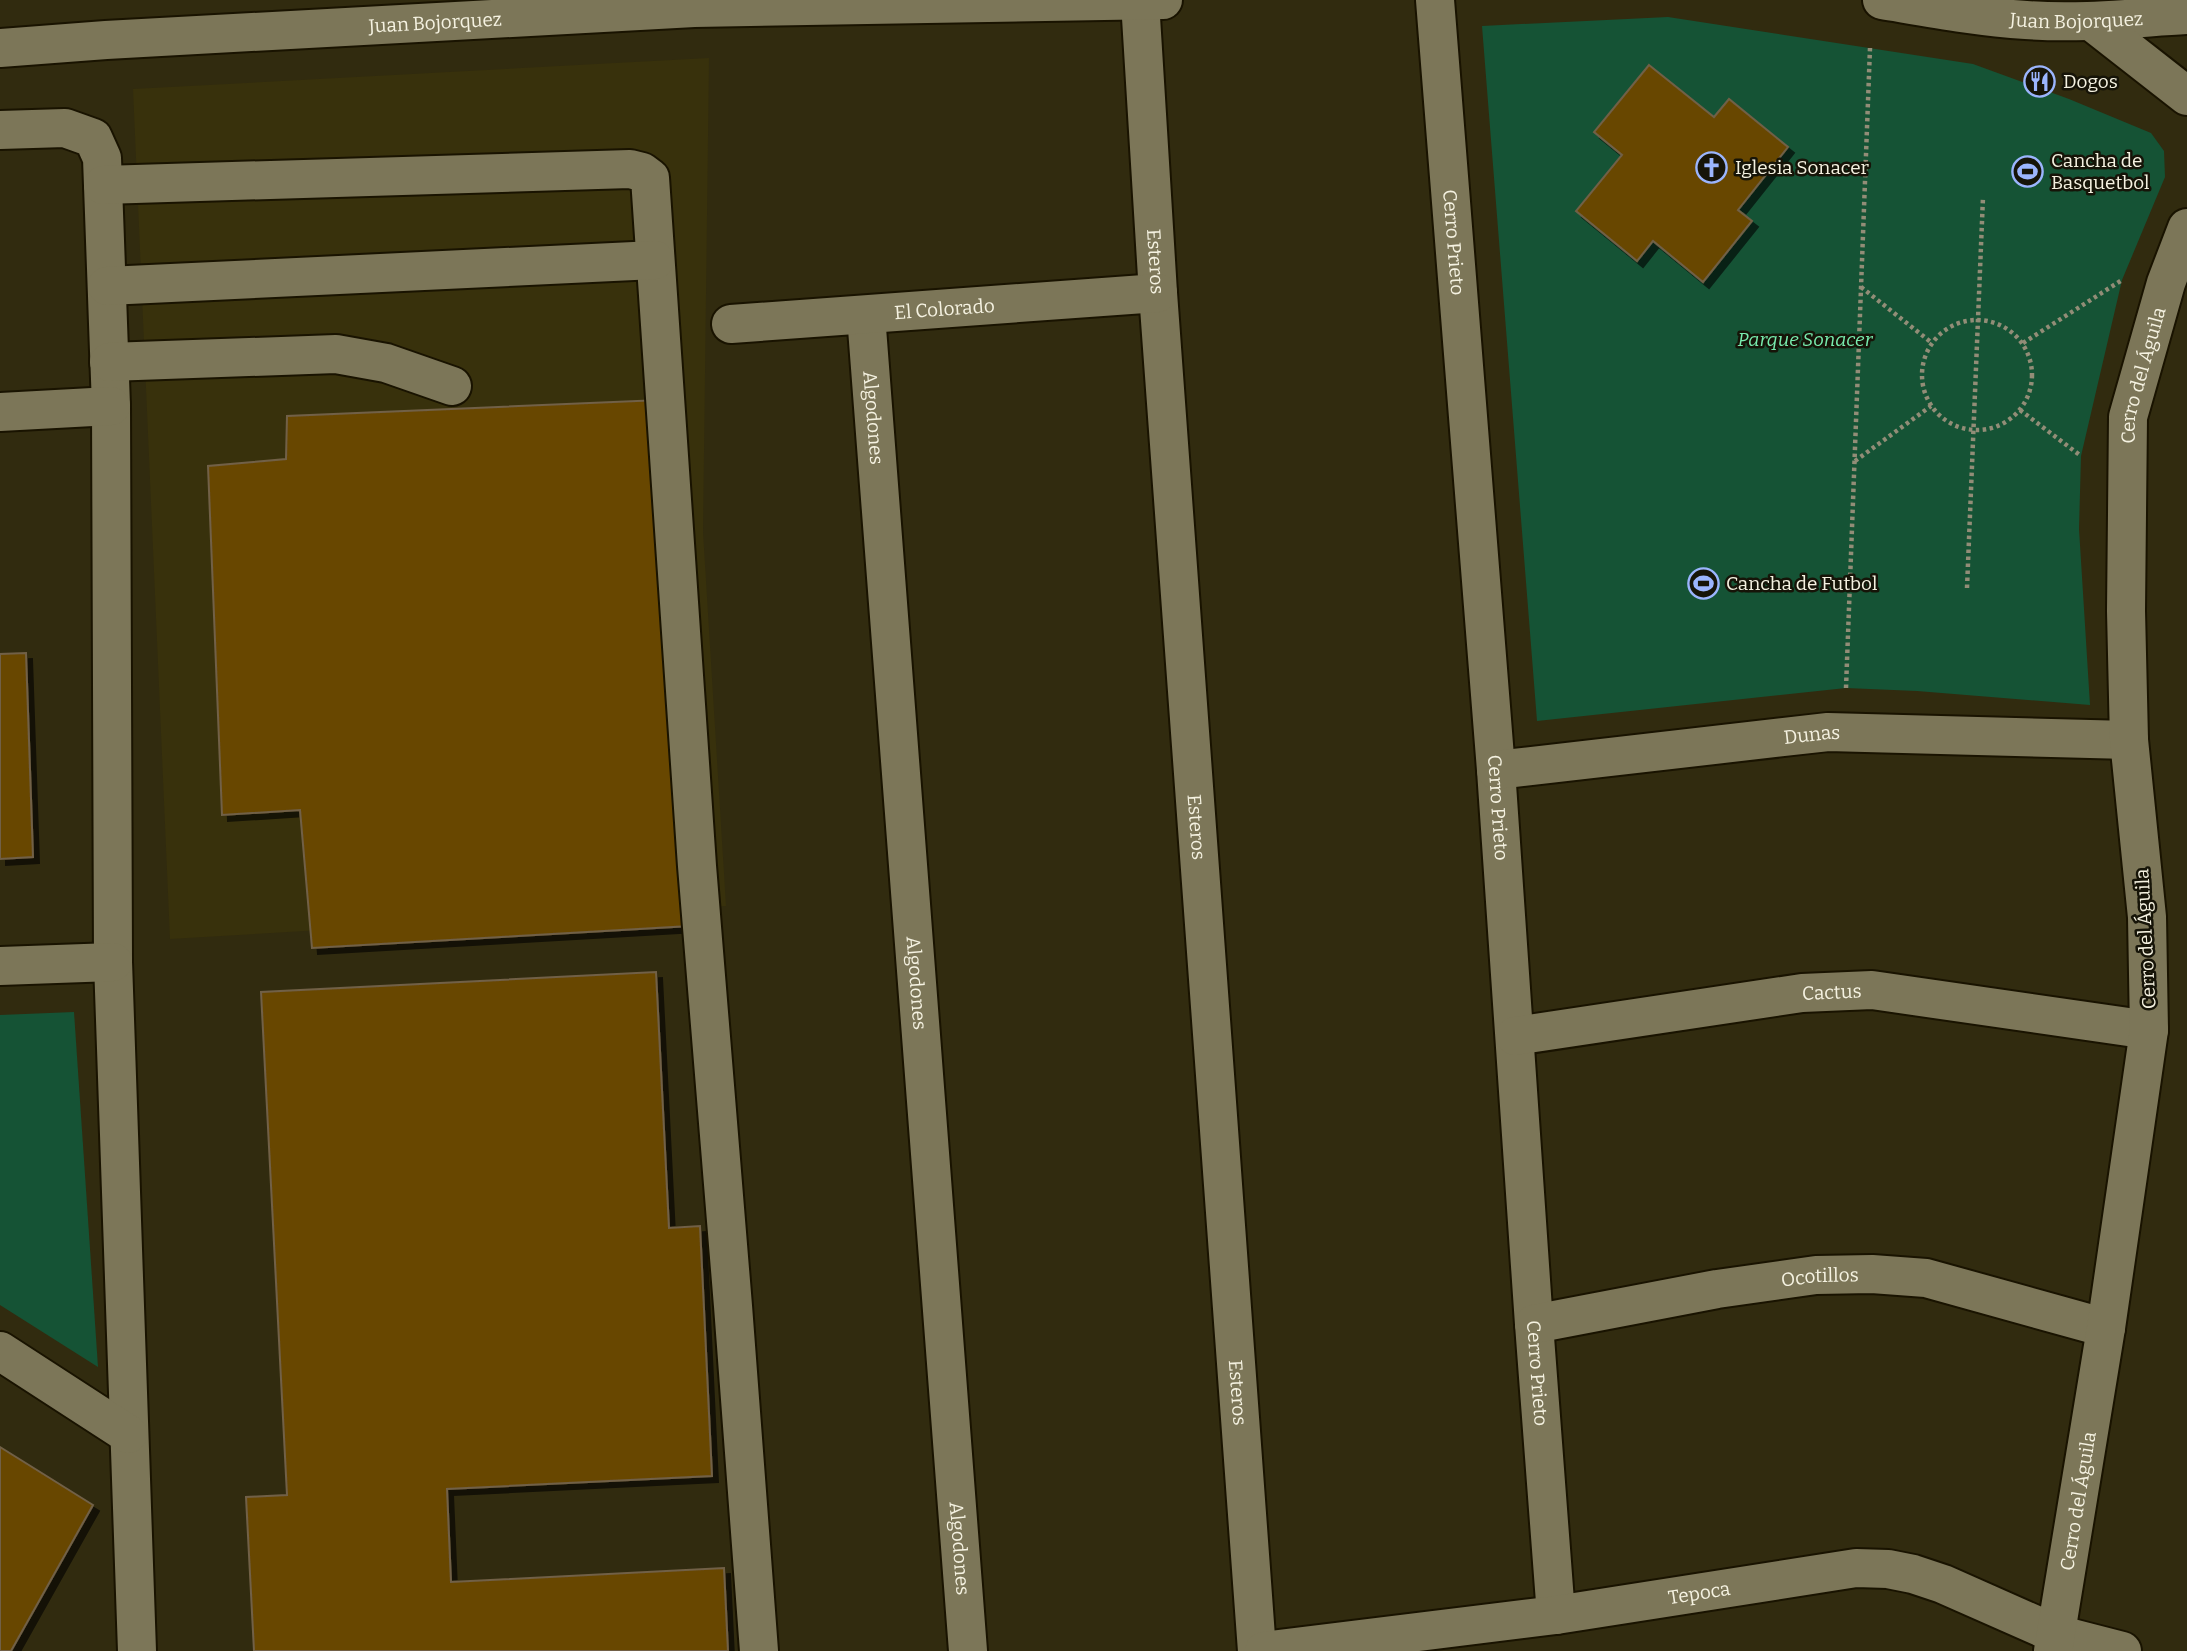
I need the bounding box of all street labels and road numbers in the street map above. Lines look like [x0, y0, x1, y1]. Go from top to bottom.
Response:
street label: Juan Bojorquez [367, 7, 502, 38]
street label: Juan Bojorquez [2008, 7, 2144, 33]
street label: Cerro Prieto [1438, 189, 1469, 296]
street label: Esteros [1142, 228, 1169, 295]
street label: El Colorado [893, 294, 996, 324]
street label: Cerro del Águila [2117, 304, 2171, 444]
street label: Algodones [858, 370, 888, 465]
street label: Dunas [1782, 721, 1841, 749]
street label: Cerro Prieto [1483, 754, 1513, 861]
street label: Esteros [1183, 794, 1210, 861]
street label: Cerro del Águila [2130, 868, 2161, 1010]
street label: Algodones [901, 935, 932, 1031]
street label: Cactus [1802, 979, 1862, 1005]
street label: Ocotillos [1780, 1263, 1859, 1292]
street label: Cerro Prieto [1522, 1319, 1553, 1427]
street label: Esteros [1224, 1359, 1252, 1426]
street label: Cerro del Águila [2055, 1429, 2101, 1572]
street label: Algodones [945, 1501, 975, 1596]
street label: Tepoca [1666, 1577, 1732, 1609]

